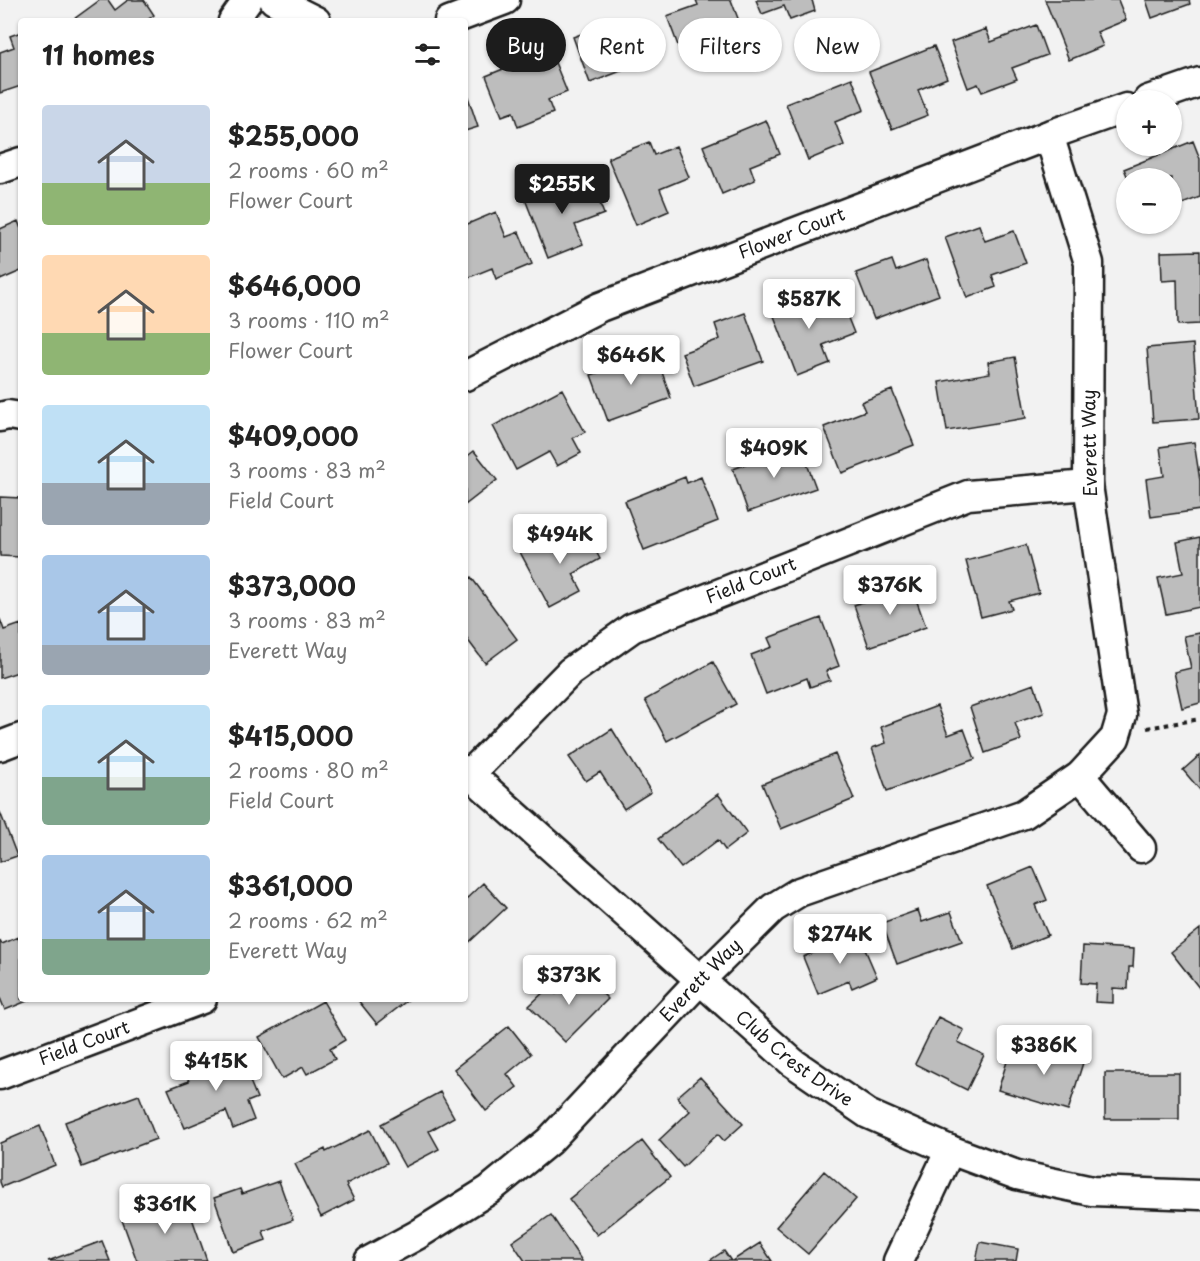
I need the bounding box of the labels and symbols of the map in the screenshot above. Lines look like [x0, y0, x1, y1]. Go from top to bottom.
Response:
pin: $255K [520, 164, 604, 215]
street label: Flower Court [734, 199, 849, 265]
pin: $587K [767, 279, 851, 330]
pin: $646K [589, 335, 673, 386]
street label: Everett Way [1074, 389, 1103, 497]
pin: $409K [732, 428, 816, 479]
pin: $494K [518, 514, 602, 565]
street label: Field Court [701, 549, 800, 610]
pin: $376K [848, 565, 932, 616]
pin: $274K [798, 914, 882, 965]
street label: Everett Way [652, 931, 747, 1027]
pin: $373K [527, 955, 611, 1006]
street label: Club Crest Drive [730, 1003, 859, 1112]
street label: Field Court [34, 1012, 133, 1071]
pin: $386K [1002, 1025, 1086, 1076]
pin: $415K [174, 1041, 258, 1092]
pin: $361K [123, 1184, 207, 1235]

